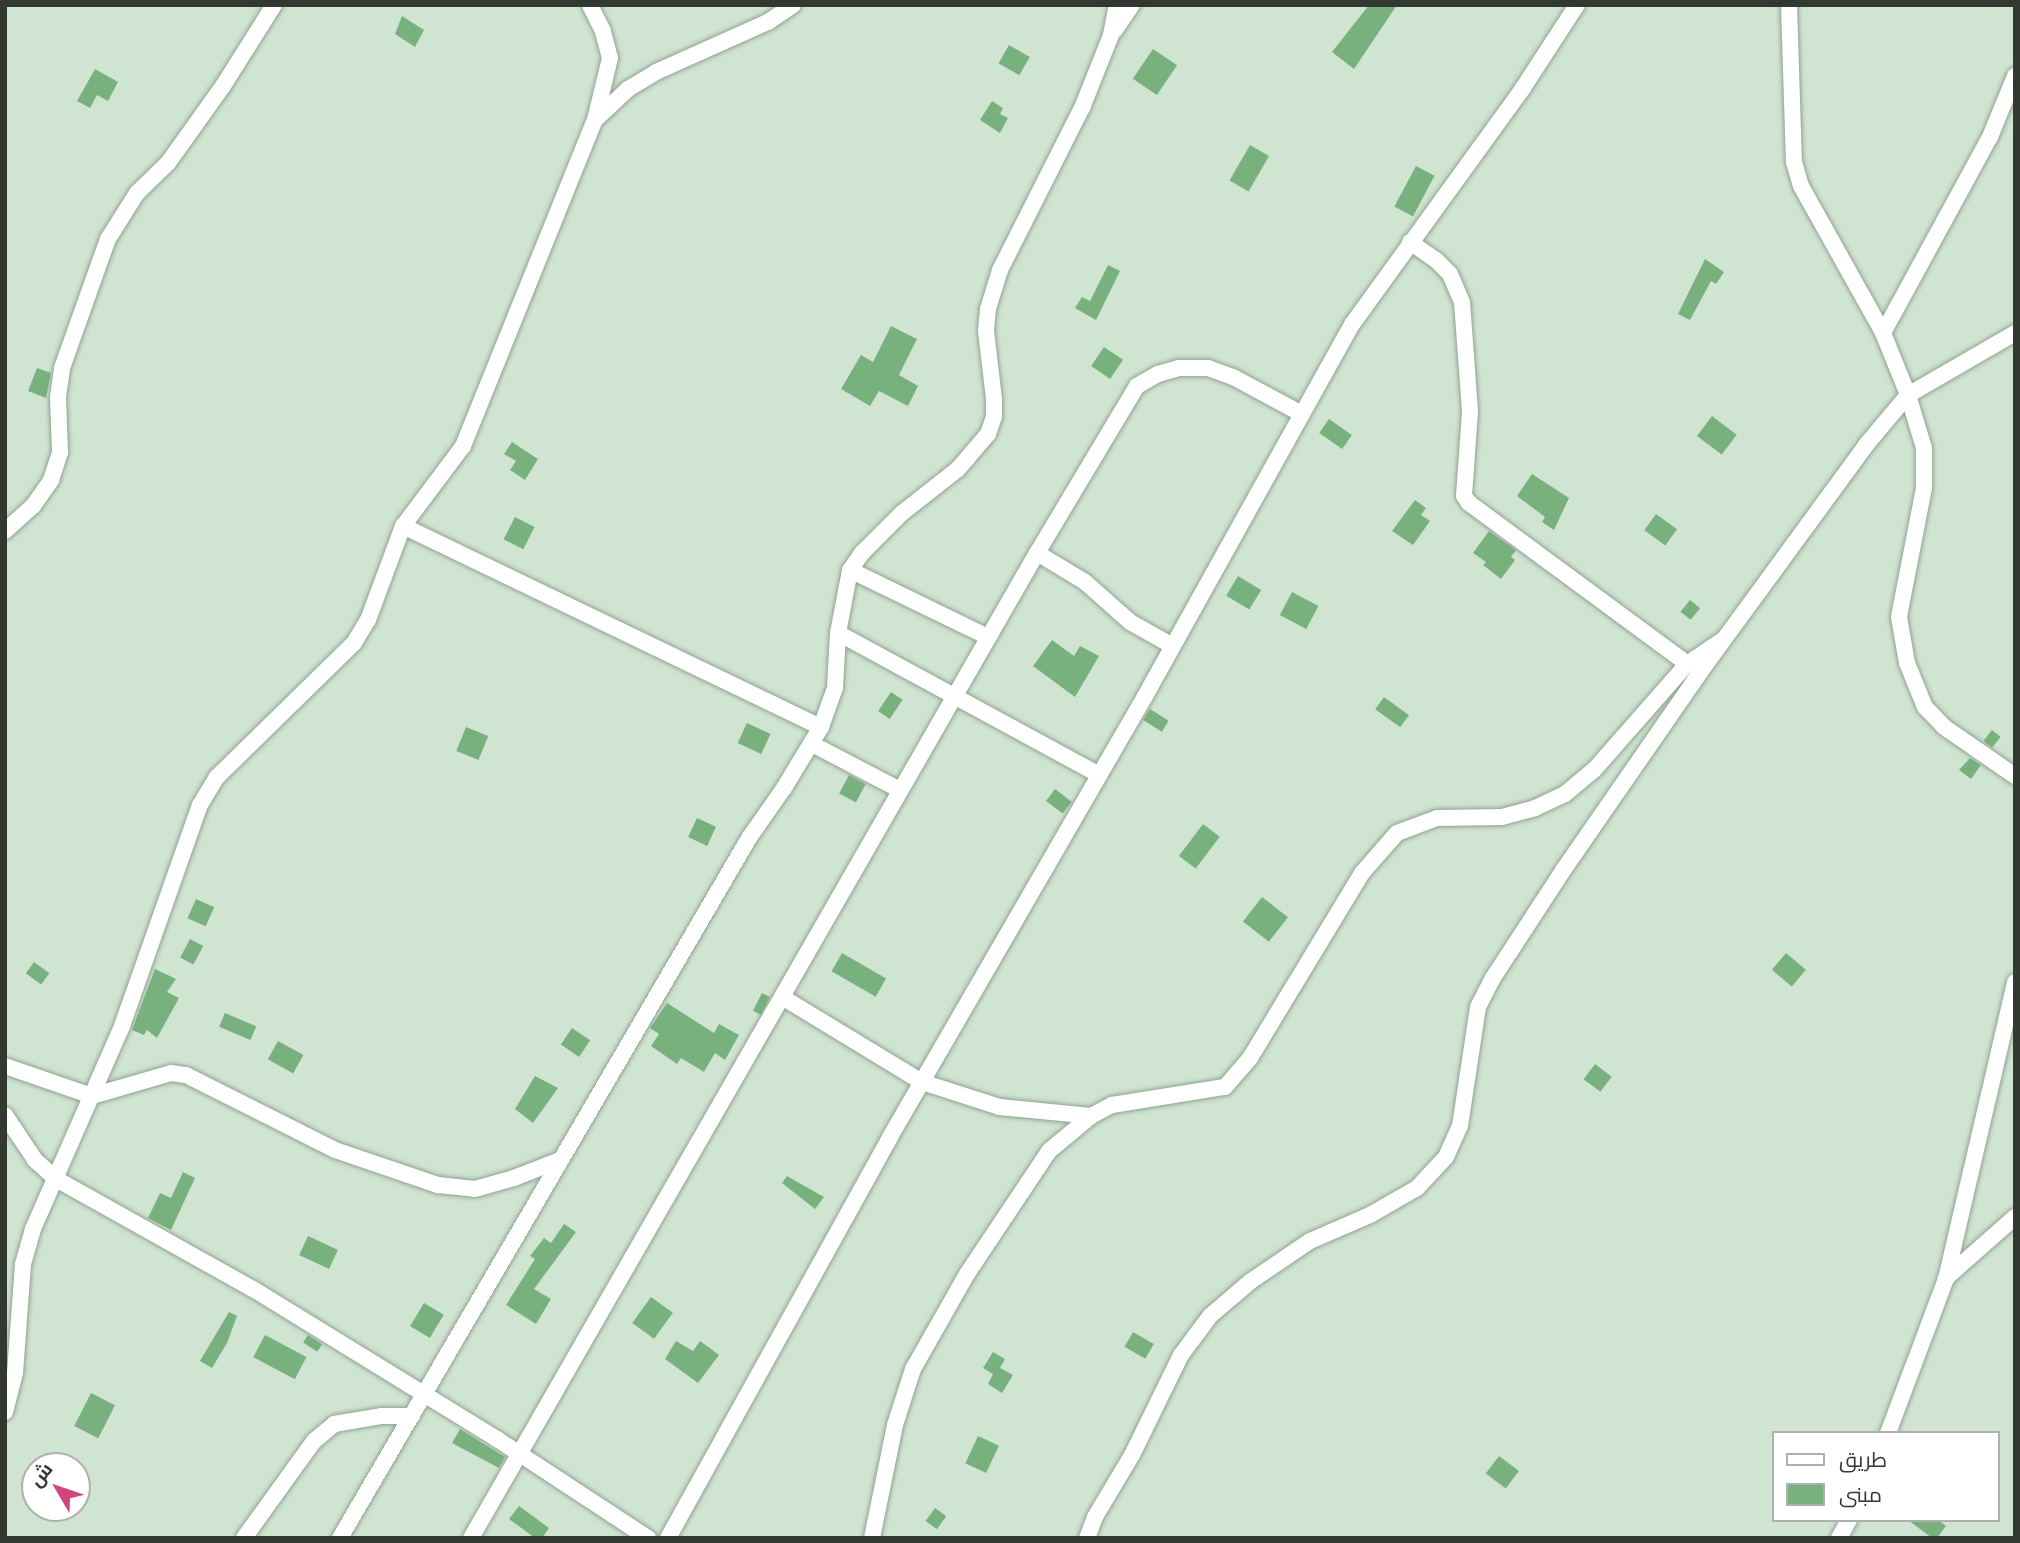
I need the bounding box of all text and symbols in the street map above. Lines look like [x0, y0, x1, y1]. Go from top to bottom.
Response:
legend [1772, 1431, 1999, 1522]
text: طريق [1839, 1448, 1887, 1472]
north arrow [21, 1452, 91, 1522]
text: ش [25, 1459, 57, 1491]
text: مبنى [1839, 1483, 1882, 1507]

